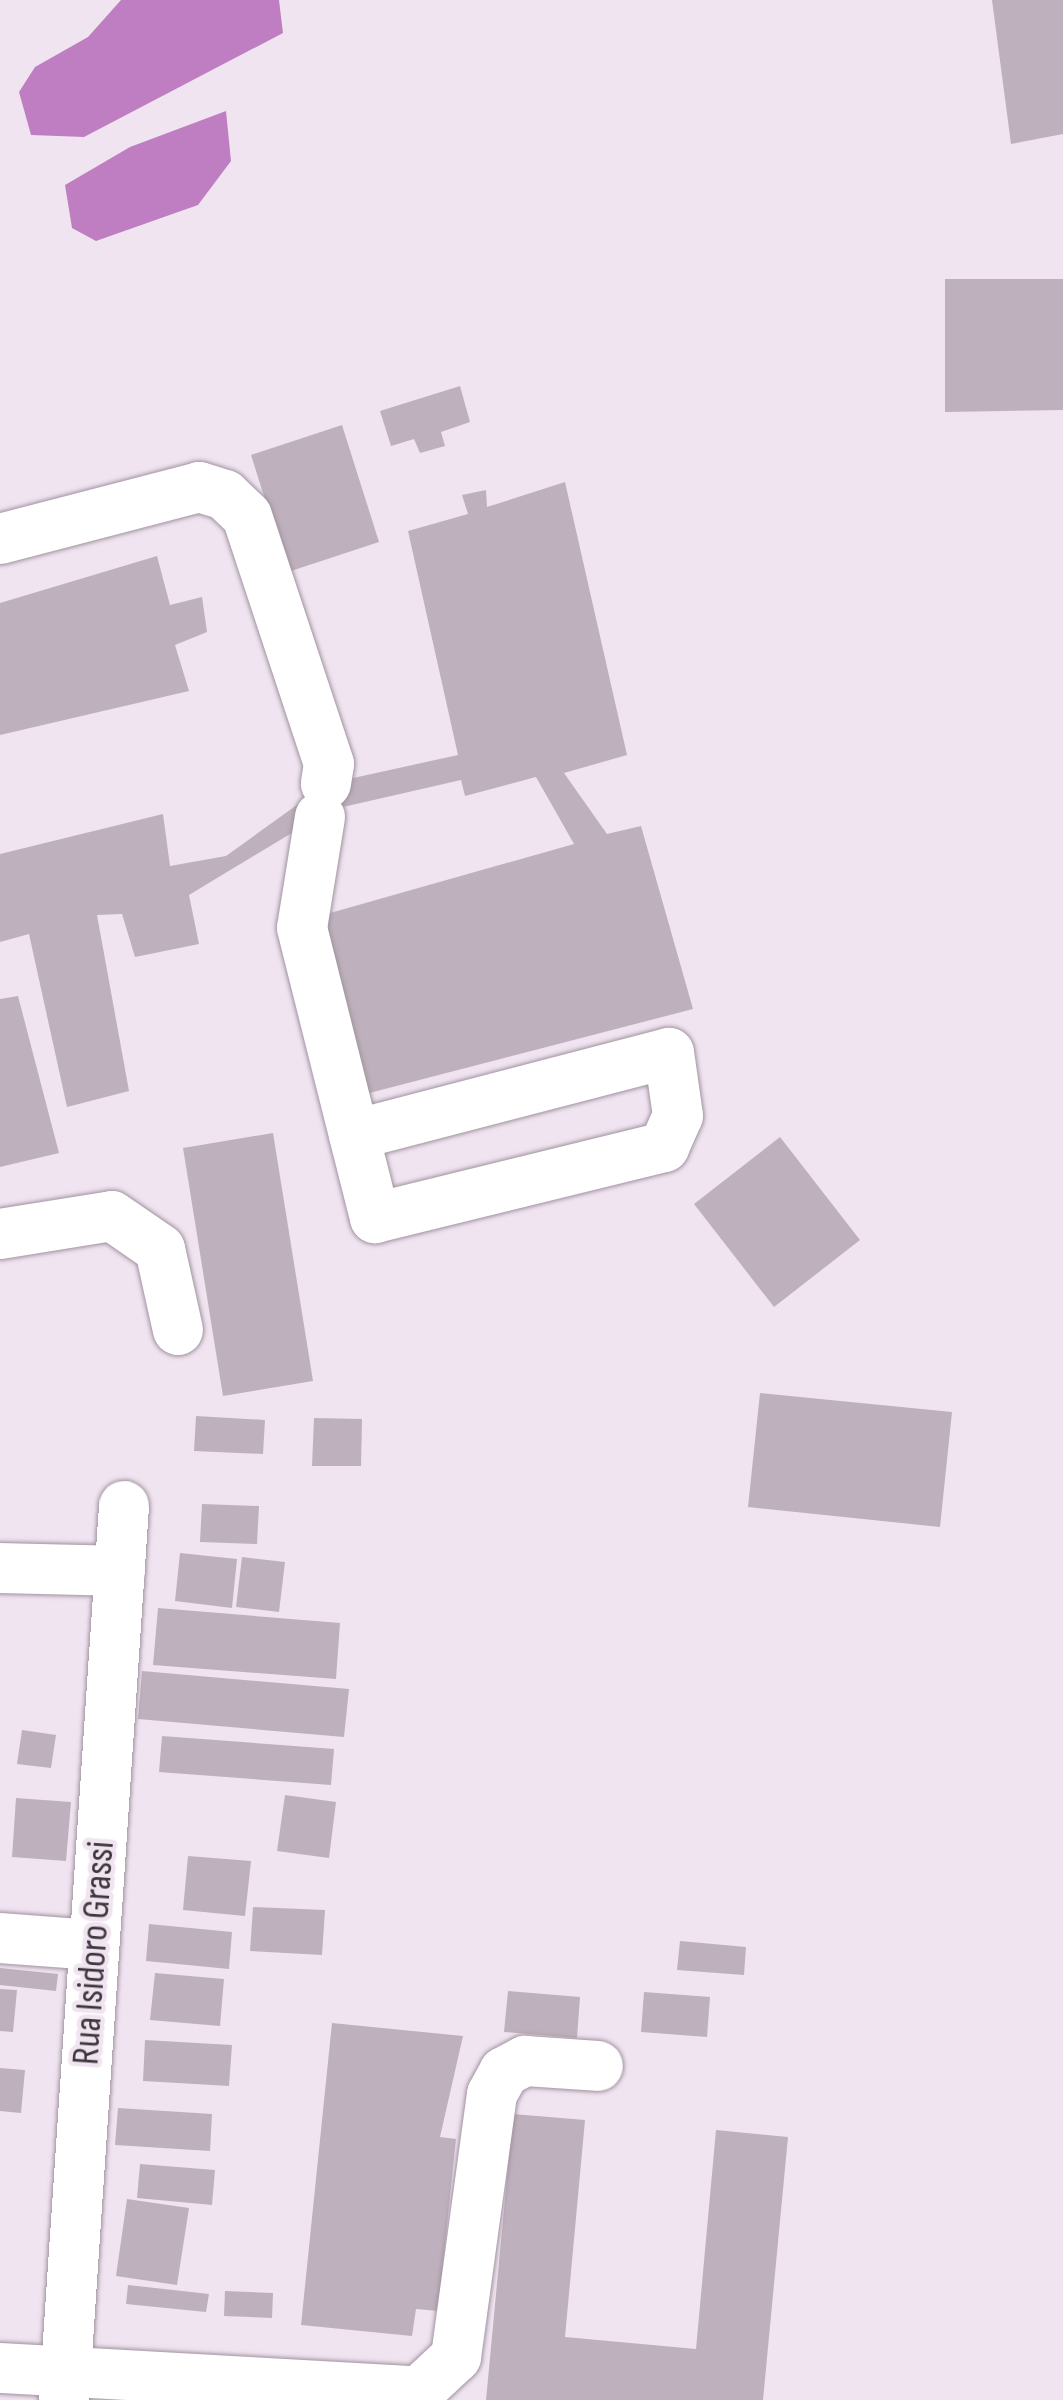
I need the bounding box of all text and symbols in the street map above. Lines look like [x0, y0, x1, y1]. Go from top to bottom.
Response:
street label: Rua Isidoro Grassi [63, 1840, 125, 2066]

